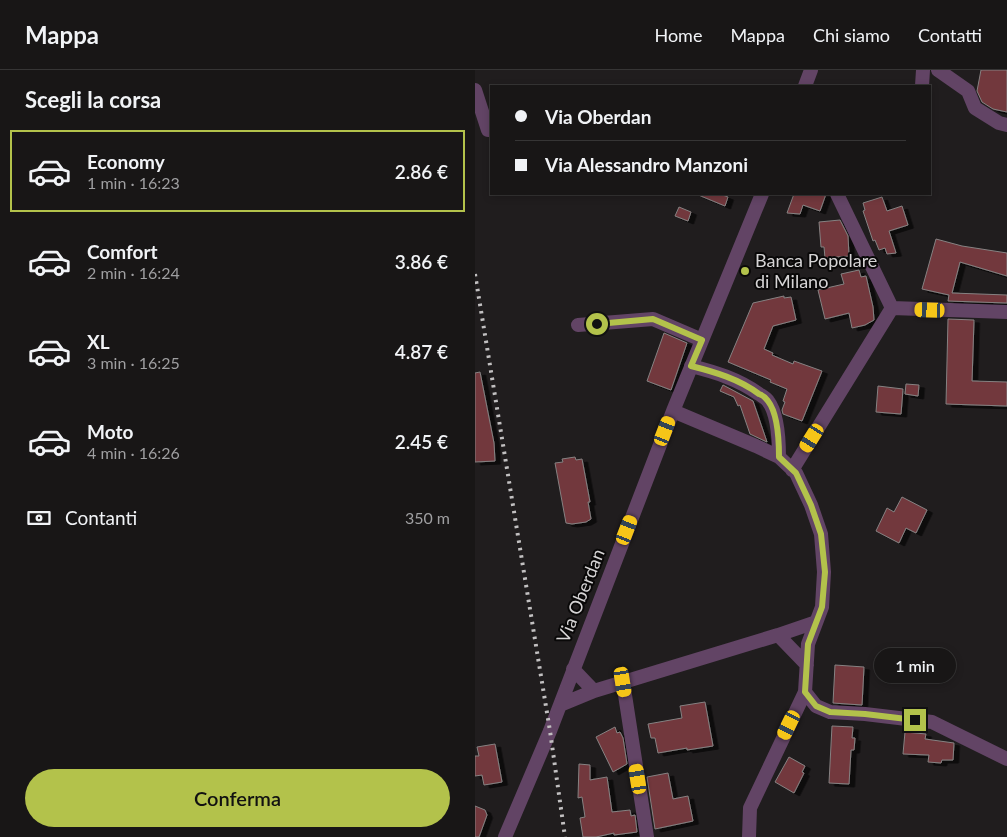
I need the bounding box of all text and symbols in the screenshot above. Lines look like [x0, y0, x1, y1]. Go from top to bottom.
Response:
text: Mappa [25, 20, 99, 49]
text: Home [654, 24, 702, 46]
text: Mappa [730, 24, 785, 46]
text: Chi siamo [813, 24, 890, 46]
text: Contatti [918, 24, 982, 46]
text: Scegli la corsa [25, 86, 161, 113]
text: Via Oberdan [545, 105, 651, 128]
icon: car [27, 149, 72, 194]
text: Economy [87, 150, 165, 173]
text: Via Alessandro Manzoni [545, 153, 748, 176]
text: 2.86 € [395, 160, 448, 183]
text: 1 min · 16:23 [87, 173, 180, 192]
icon: car [27, 239, 72, 284]
text: Comfort [87, 240, 158, 263]
place label: Banca Popolare di Milano [755, 249, 877, 292]
text: 3.86 € [395, 250, 448, 273]
text: 2 min · 16:24 [87, 263, 180, 282]
marker: Banca Popolare di Milano [739, 265, 751, 277]
car [914, 302, 945, 318]
route start [586, 313, 608, 335]
icon: car [27, 329, 72, 374]
text: XL [87, 330, 110, 353]
text: 4.87 € [395, 340, 448, 363]
text: 3 min · 16:25 [87, 353, 180, 372]
car [652, 414, 677, 448]
icon: car [27, 419, 72, 464]
text: Moto [87, 420, 133, 443]
car [797, 421, 826, 455]
text: 2.45 € [395, 430, 448, 453]
text: 4 min · 16:26 [87, 443, 180, 462]
icon: cash [25, 504, 53, 532]
text: Contanti [65, 506, 137, 529]
text: 350 m [405, 508, 450, 527]
car [614, 513, 639, 547]
street label: Via Oberdan [551, 546, 609, 646]
callout: 1 min [874, 648, 956, 682]
text: 1 min [895, 656, 935, 675]
car [613, 666, 632, 698]
car [775, 708, 802, 742]
route end [904, 709, 926, 731]
car [628, 763, 647, 795]
button: Conferma [25, 769, 450, 827]

